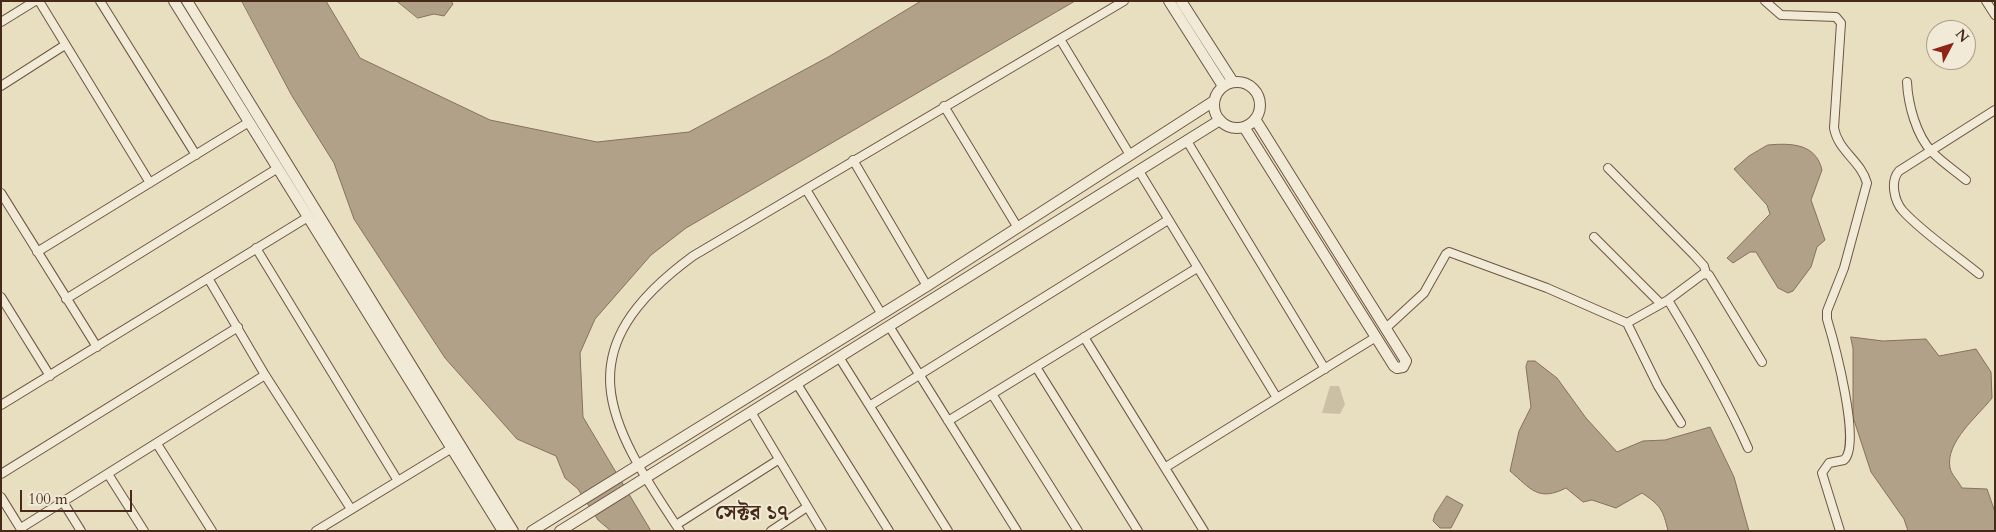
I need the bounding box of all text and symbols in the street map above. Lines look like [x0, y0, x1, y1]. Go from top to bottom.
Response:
north arrow [1926, 20, 1976, 70]
text: N [1951, 25, 1973, 46]
scale bar [22, 480, 135, 512]
text: 100 m [28, 489, 68, 509]
district label: সেক্টর ১৭ [715, 502, 789, 526]

